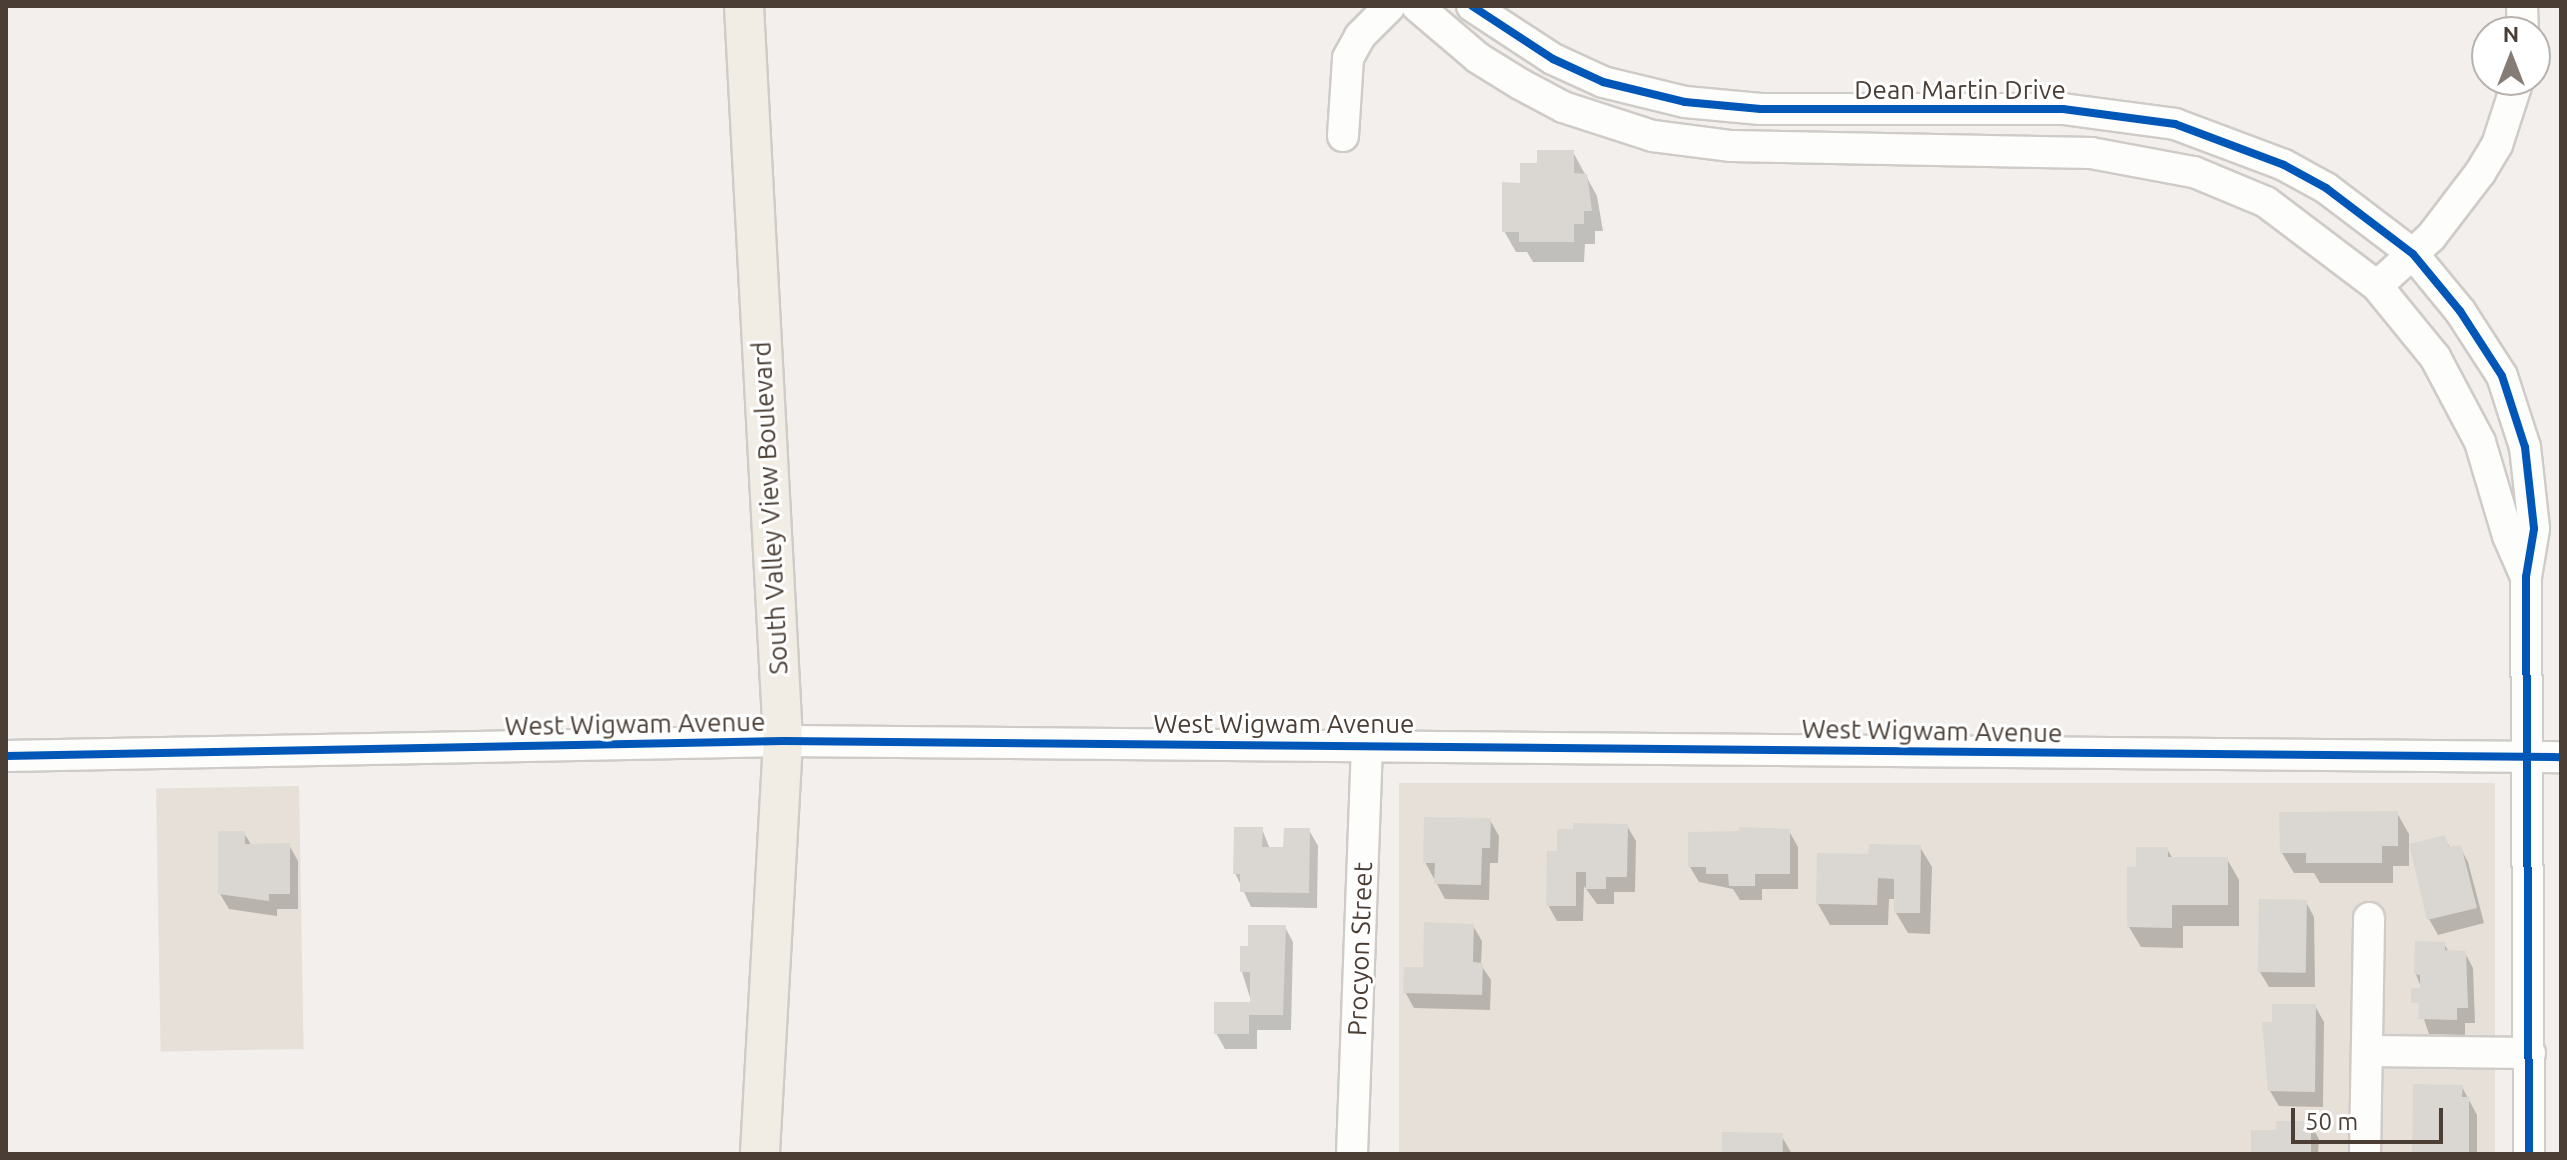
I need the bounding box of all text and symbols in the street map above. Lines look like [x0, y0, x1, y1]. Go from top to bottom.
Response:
north arrow [2471, 16, 2551, 96]
text: N [2503, 21, 2519, 46]
street label: Dean Martin Drive [1854, 74, 2066, 106]
street label: South Valley View Boulevard [746, 341, 794, 675]
street label: West Wigwam Avenue [504, 706, 766, 742]
street label: West Wigwam Avenue [1154, 708, 1414, 740]
street label: West Wigwam Avenue [1801, 713, 2063, 749]
street label: Procyon Street [1341, 861, 1379, 1037]
scale bar [2295, 1092, 2447, 1142]
text: 50 m [2305, 1108, 2358, 1135]

